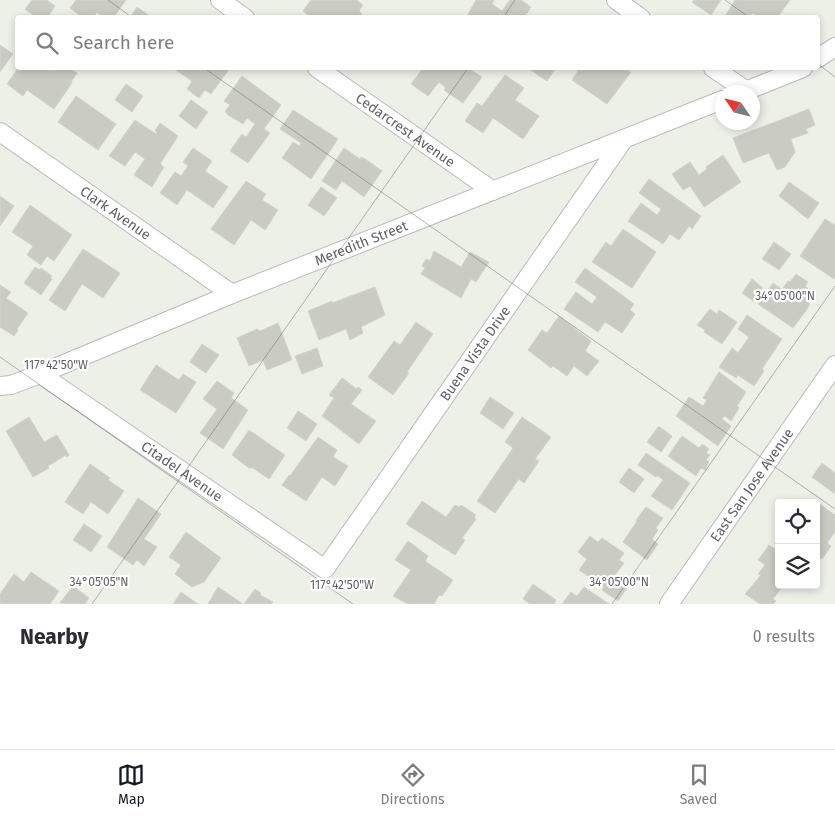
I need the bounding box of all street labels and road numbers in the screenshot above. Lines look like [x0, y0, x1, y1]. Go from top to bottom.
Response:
street label: Cedarcrest Avenue [352, 90, 458, 171]
street label: Clark Avenue [77, 183, 154, 244]
street label: Meredith Street [312, 217, 411, 269]
street label: Buena Vista Drive [437, 303, 514, 404]
street label: East San Jose Avenue [707, 425, 797, 545]
street label: Citadel Avenue [138, 438, 226, 505]

